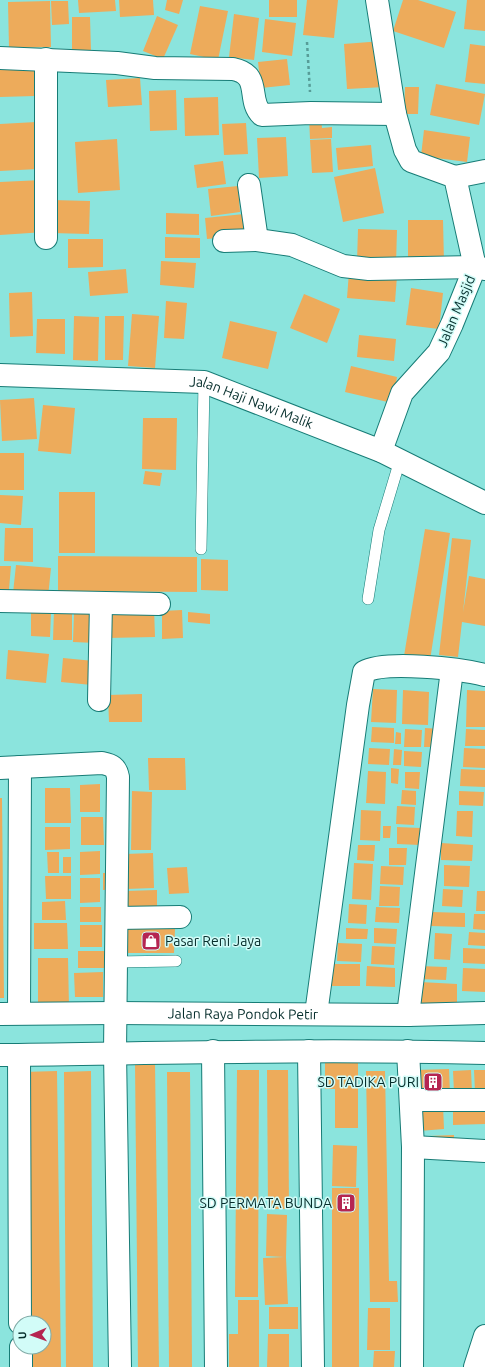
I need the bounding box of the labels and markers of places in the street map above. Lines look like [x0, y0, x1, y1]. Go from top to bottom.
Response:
shop icon: Pasar Reni Jaya [140, 930, 162, 952]
place label: Pasar Reni Jaya [165, 933, 261, 949]
building icon: SD TADIKA PURI [422, 1071, 444, 1093]
place label: SD TADIKA PURI [317, 1074, 419, 1090]
building icon: SD PERMATA BUNDA [335, 1192, 357, 1214]
place label: SD PERMATA BUNDA [200, 1195, 332, 1211]

